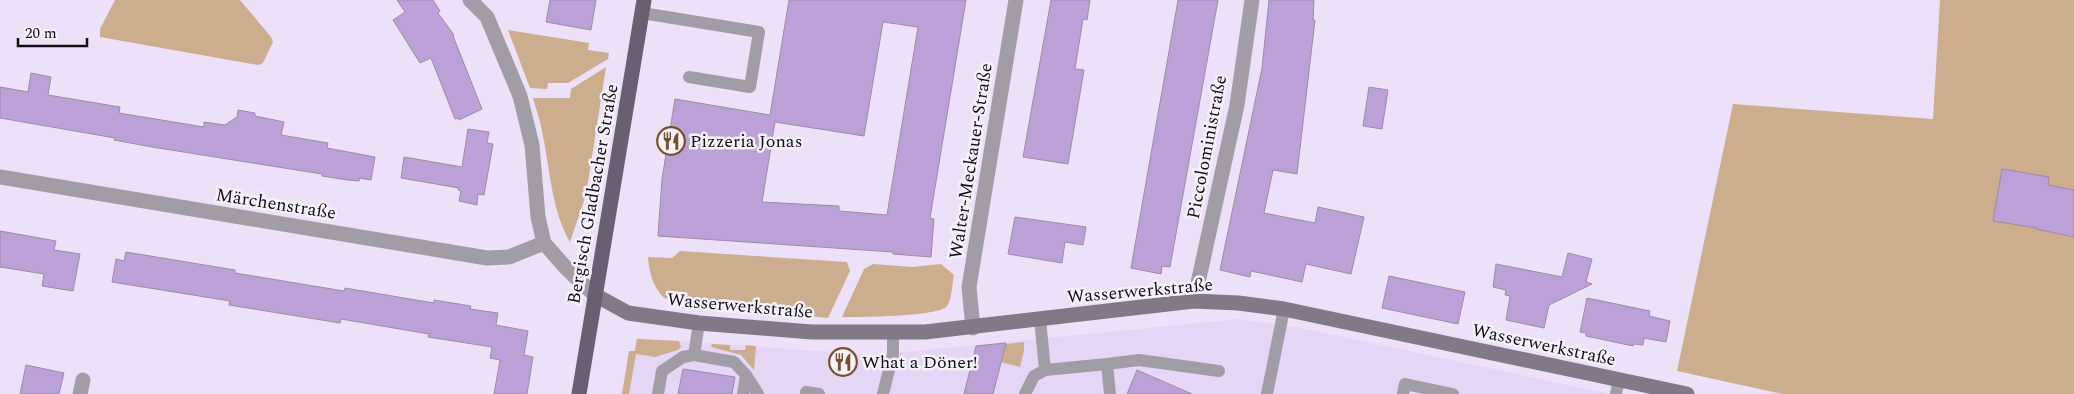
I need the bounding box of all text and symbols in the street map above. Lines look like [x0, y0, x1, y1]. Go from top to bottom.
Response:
scale bar [18, 15, 86, 47]
text: 20 m [25, 22, 57, 45]
street label: Walter-Meckauer-Straße [942, 61, 1000, 261]
street label: Piccoloministraße [1180, 73, 1234, 221]
street label: Bergisch Gladbacher Straße [560, 82, 626, 306]
restaurant icon: Pizzeria Jonas [656, 126, 686, 156]
place label: Pizzeria Jonas [690, 128, 802, 155]
street label: Märchenstraße [214, 181, 338, 227]
street label: Wasserwerkstraße [1066, 271, 1214, 311]
street label: Wasserwerkstraße [666, 286, 814, 326]
street label: Wasserwerkstraße [1470, 317, 1618, 373]
restaurant icon: What a Döner! [828, 347, 858, 377]
place label: What a Döner! [862, 349, 978, 376]

